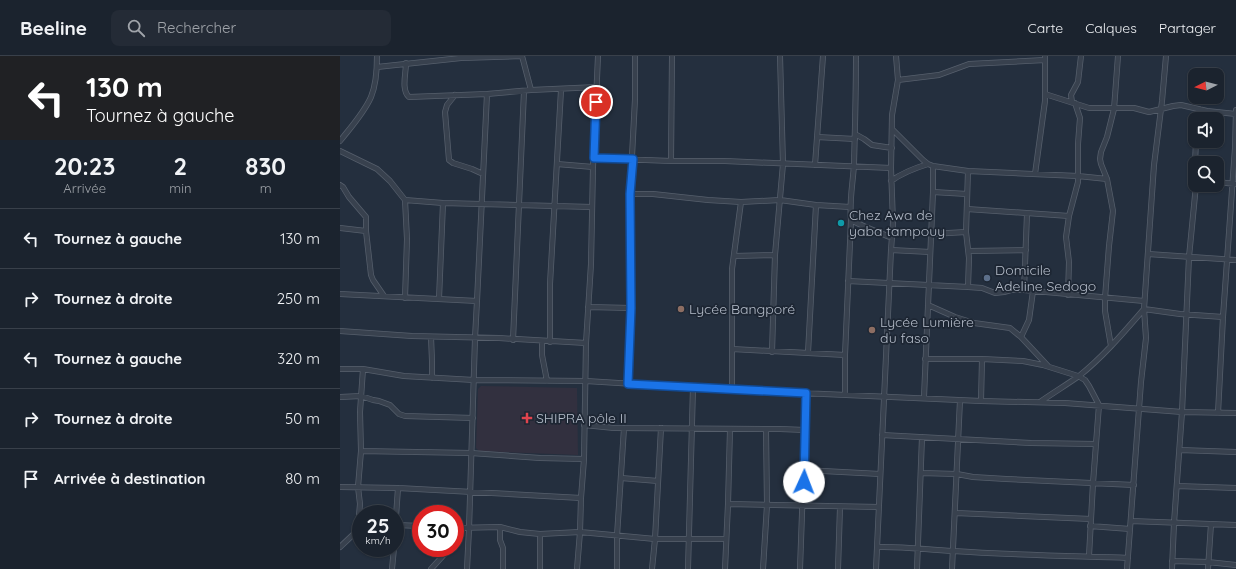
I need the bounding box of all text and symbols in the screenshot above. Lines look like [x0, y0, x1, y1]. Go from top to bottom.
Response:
search box [111, 10, 391, 46]
text: Beeline [20, 16, 87, 40]
icon: search [125, 17, 147, 39]
text: Rechercher [157, 18, 236, 37]
text: Carte [1028, 19, 1063, 37]
text: Calques [1085, 19, 1137, 37]
text: Partager [1159, 19, 1216, 37]
north arrow [1188, 68, 1224, 104]
map controls [1188, 68, 1224, 192]
text: 130 m [86, 69, 163, 104]
icon: left [20, 72, 72, 124]
pin [579, 85, 613, 119]
icon: arrive [585, 91, 607, 113]
text: Tournez à gauche [86, 104, 235, 127]
button: sound [1188, 112, 1224, 148]
text: 20:23 [54, 151, 115, 181]
text: 2 [174, 151, 187, 181]
text: 830 [245, 151, 286, 181]
button: search [1188, 156, 1224, 192]
text: Arrivée [63, 180, 106, 196]
text: min [169, 180, 191, 196]
text: m [260, 180, 272, 196]
place label: Chez Awa de yaba tampouy [849, 206, 945, 240]
marker: Chez Awa de yaba tampouy [836, 218, 846, 228]
icon: left [20, 228, 42, 250]
text: Tournez à gauche [54, 229, 182, 248]
text: 130 m [280, 229, 320, 248]
place label: Domicile Adeline Sedogo [995, 261, 1096, 295]
marker: Domicile Adeline Sedogo [982, 273, 992, 283]
icon: right [20, 288, 42, 310]
text: Tournez à droite [54, 289, 173, 308]
text: 250 m [277, 289, 320, 308]
place label: Lycée Bangporé [689, 300, 795, 318]
marker: Lycée Bangporé [676, 304, 686, 314]
place label: Lycée Lumière du faso [880, 313, 974, 347]
marker: Lycée Lumière du faso [867, 325, 877, 335]
icon: left [20, 348, 42, 370]
text: Tournez à gauche [54, 349, 182, 368]
text: 320 m [277, 349, 320, 368]
icon: right [20, 408, 42, 430]
text: Tournez à droite [54, 409, 173, 428]
text: 50 m [285, 409, 320, 428]
place label: SHIPRA pôle II [536, 409, 627, 427]
marker: SHIPRA pôle II [521, 412, 533, 424]
position arrow [783, 461, 825, 503]
icon: arrive [20, 468, 42, 490]
text: Arrivée à destination [54, 469, 206, 488]
text: 80 m [285, 469, 320, 488]
speed limit sign: 30 [412, 505, 464, 557]
text: 25 [367, 513, 389, 538]
text: km/h [365, 534, 391, 547]

